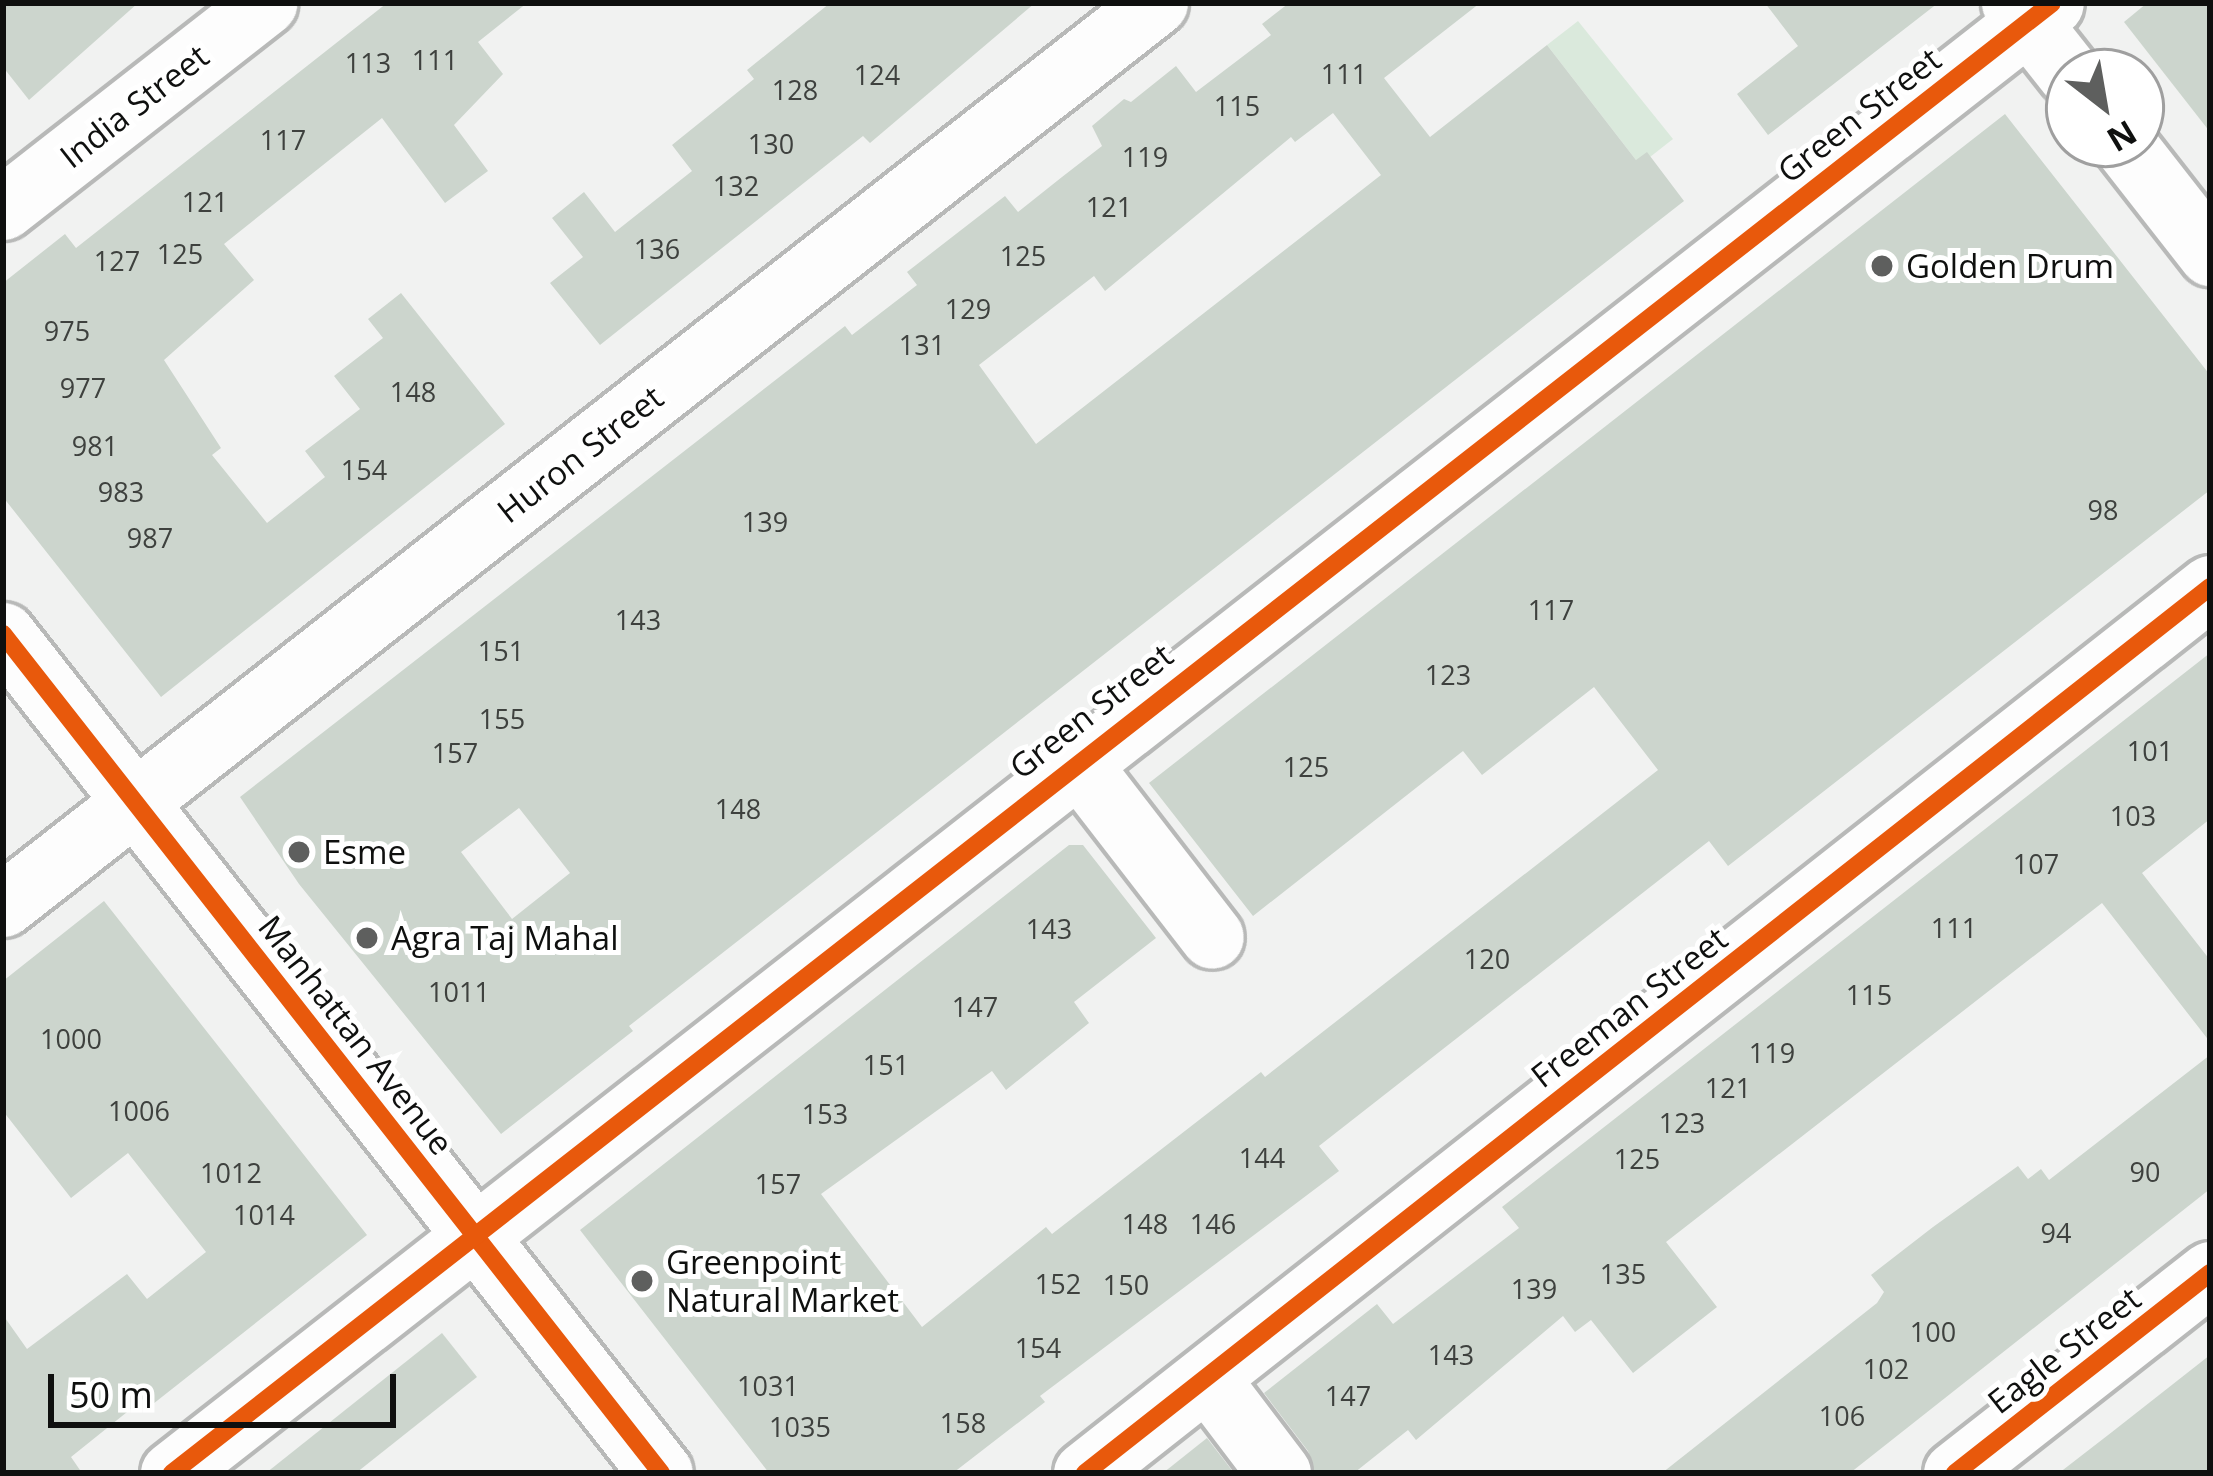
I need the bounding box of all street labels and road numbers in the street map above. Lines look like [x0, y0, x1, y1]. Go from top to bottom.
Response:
street label: India Street [52, 36, 216, 176]
street label: Green Street [1770, 39, 1948, 191]
street label: Huron Street [489, 377, 671, 531]
street label: Green Street [1002, 635, 1180, 787]
street label: Manhattan Avenue [250, 908, 462, 1162]
street label: Freeman Street [1523, 918, 1735, 1096]
street label: Eagle Street [1980, 1278, 2148, 1422]

